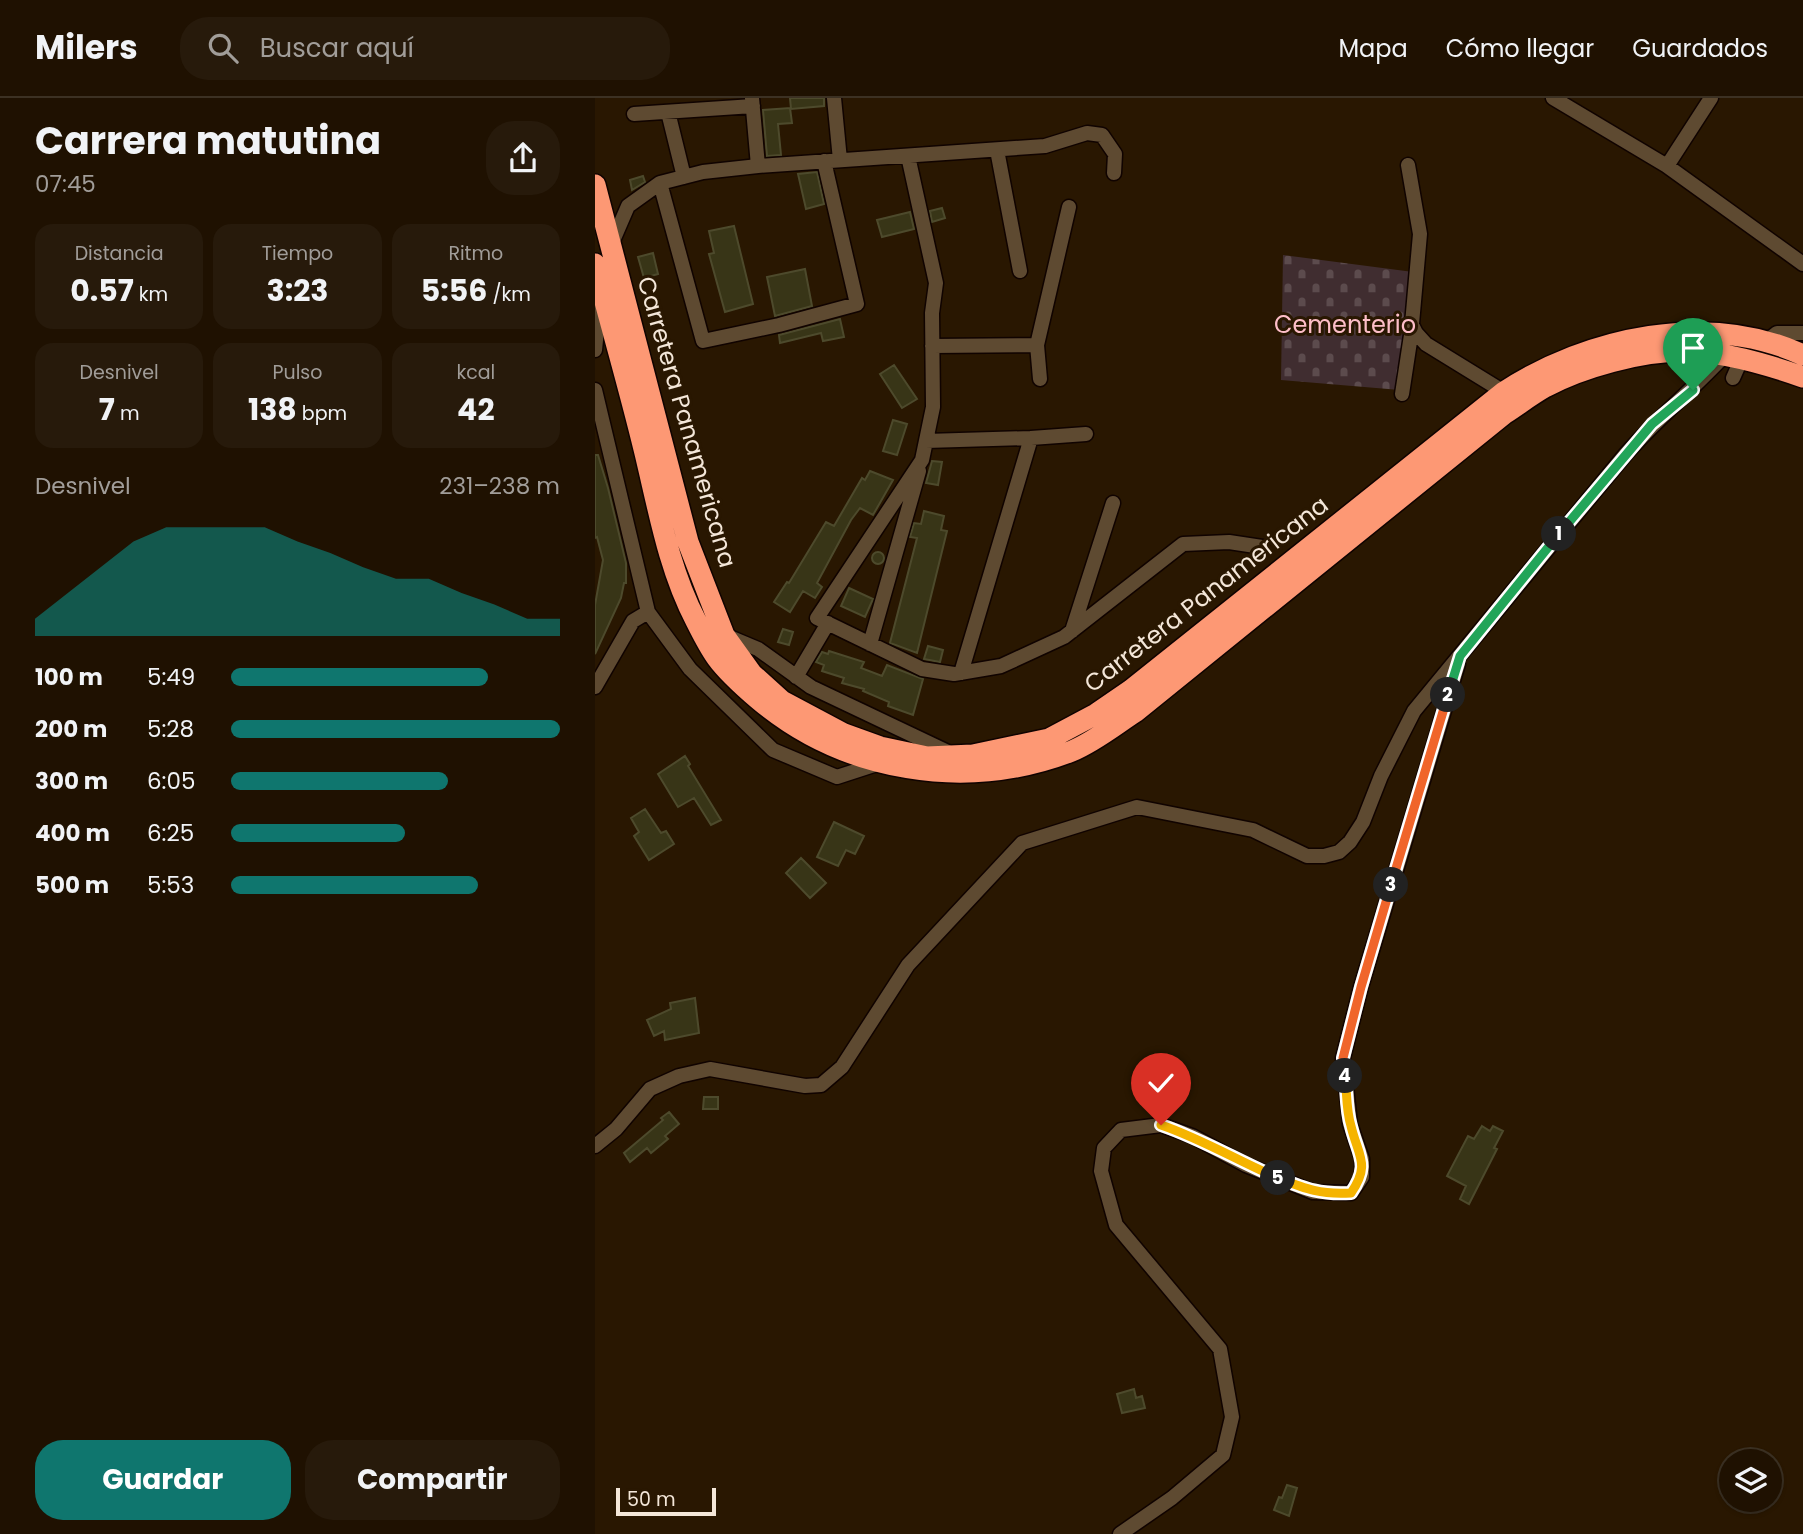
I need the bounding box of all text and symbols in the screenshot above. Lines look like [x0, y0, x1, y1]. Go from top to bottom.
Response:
search box [180, 17, 670, 80]
text: Milers [35, 24, 138, 71]
icon: search [204, 29, 242, 67]
text: Buscar aquí [260, 30, 414, 66]
text: Mapa [1338, 32, 1408, 65]
text: Cómo llegar [1446, 32, 1594, 65]
text: Guardados [1632, 32, 1768, 65]
text: Carrera matutina [35, 114, 381, 167]
button: share [486, 121, 560, 195]
text: 07:45 [35, 168, 96, 200]
text: Distancia [75, 240, 164, 267]
text: Tiempo [262, 240, 333, 267]
text: Ritmo [448, 240, 503, 267]
text: 0.57 [70, 269, 134, 312]
text: 3:23 [267, 269, 328, 312]
text: 5:56 [421, 269, 487, 312]
street label: Carretera Panamericana [630, 273, 744, 571]
text: km [134, 281, 168, 308]
text: /km [487, 281, 531, 308]
park label: Cementerio [1274, 308, 1416, 341]
pin [1663, 318, 1723, 390]
icon: arrive [1674, 329, 1712, 367]
text: Desnivel [80, 359, 159, 386]
text: Pulso [273, 359, 322, 386]
text: kcal [456, 359, 495, 386]
text: 7 [99, 388, 115, 431]
text: 138 [248, 388, 297, 431]
text: 42 [457, 388, 495, 431]
text: m [115, 400, 140, 427]
text: bpm [297, 400, 347, 427]
text: Desnivel [35, 470, 131, 502]
text: 231–238 m [439, 470, 560, 502]
street label: Carretera Panamericana [1077, 488, 1335, 700]
pin: 1 [1541, 516, 1577, 551]
text: 1 [1555, 520, 1562, 547]
text: 100 m [35, 661, 103, 693]
text: 5:49 [147, 661, 195, 693]
pin: 2 [1431, 678, 1465, 712]
text: 2 [1442, 681, 1453, 708]
text: 200 m [35, 713, 107, 745]
text: 5:28 [147, 713, 194, 745]
text: 300 m [35, 765, 108, 797]
text: 6:05 [147, 765, 195, 797]
text: 400 m [35, 817, 110, 849]
text: 6:25 [147, 817, 194, 849]
pin: 3 [1373, 868, 1409, 902]
text: 500 m [35, 869, 109, 901]
text: 5:53 [147, 869, 194, 901]
text: 3 [1385, 871, 1396, 898]
pin [1131, 1053, 1191, 1125]
pin: 4 [1327, 1058, 1363, 1094]
text: 4 [1338, 1062, 1351, 1089]
icon: check [1142, 1064, 1180, 1102]
pin: 5 [1261, 1160, 1295, 1196]
text: 5 [1271, 1164, 1284, 1191]
button: Guardar [35, 1440, 291, 1520]
button: Compartir [305, 1440, 560, 1520]
map controls [1719, 1449, 1782, 1512]
button: layers [1719, 1449, 1782, 1512]
scale bar [616, 1485, 716, 1517]
text: 50 m [627, 1486, 676, 1513]

